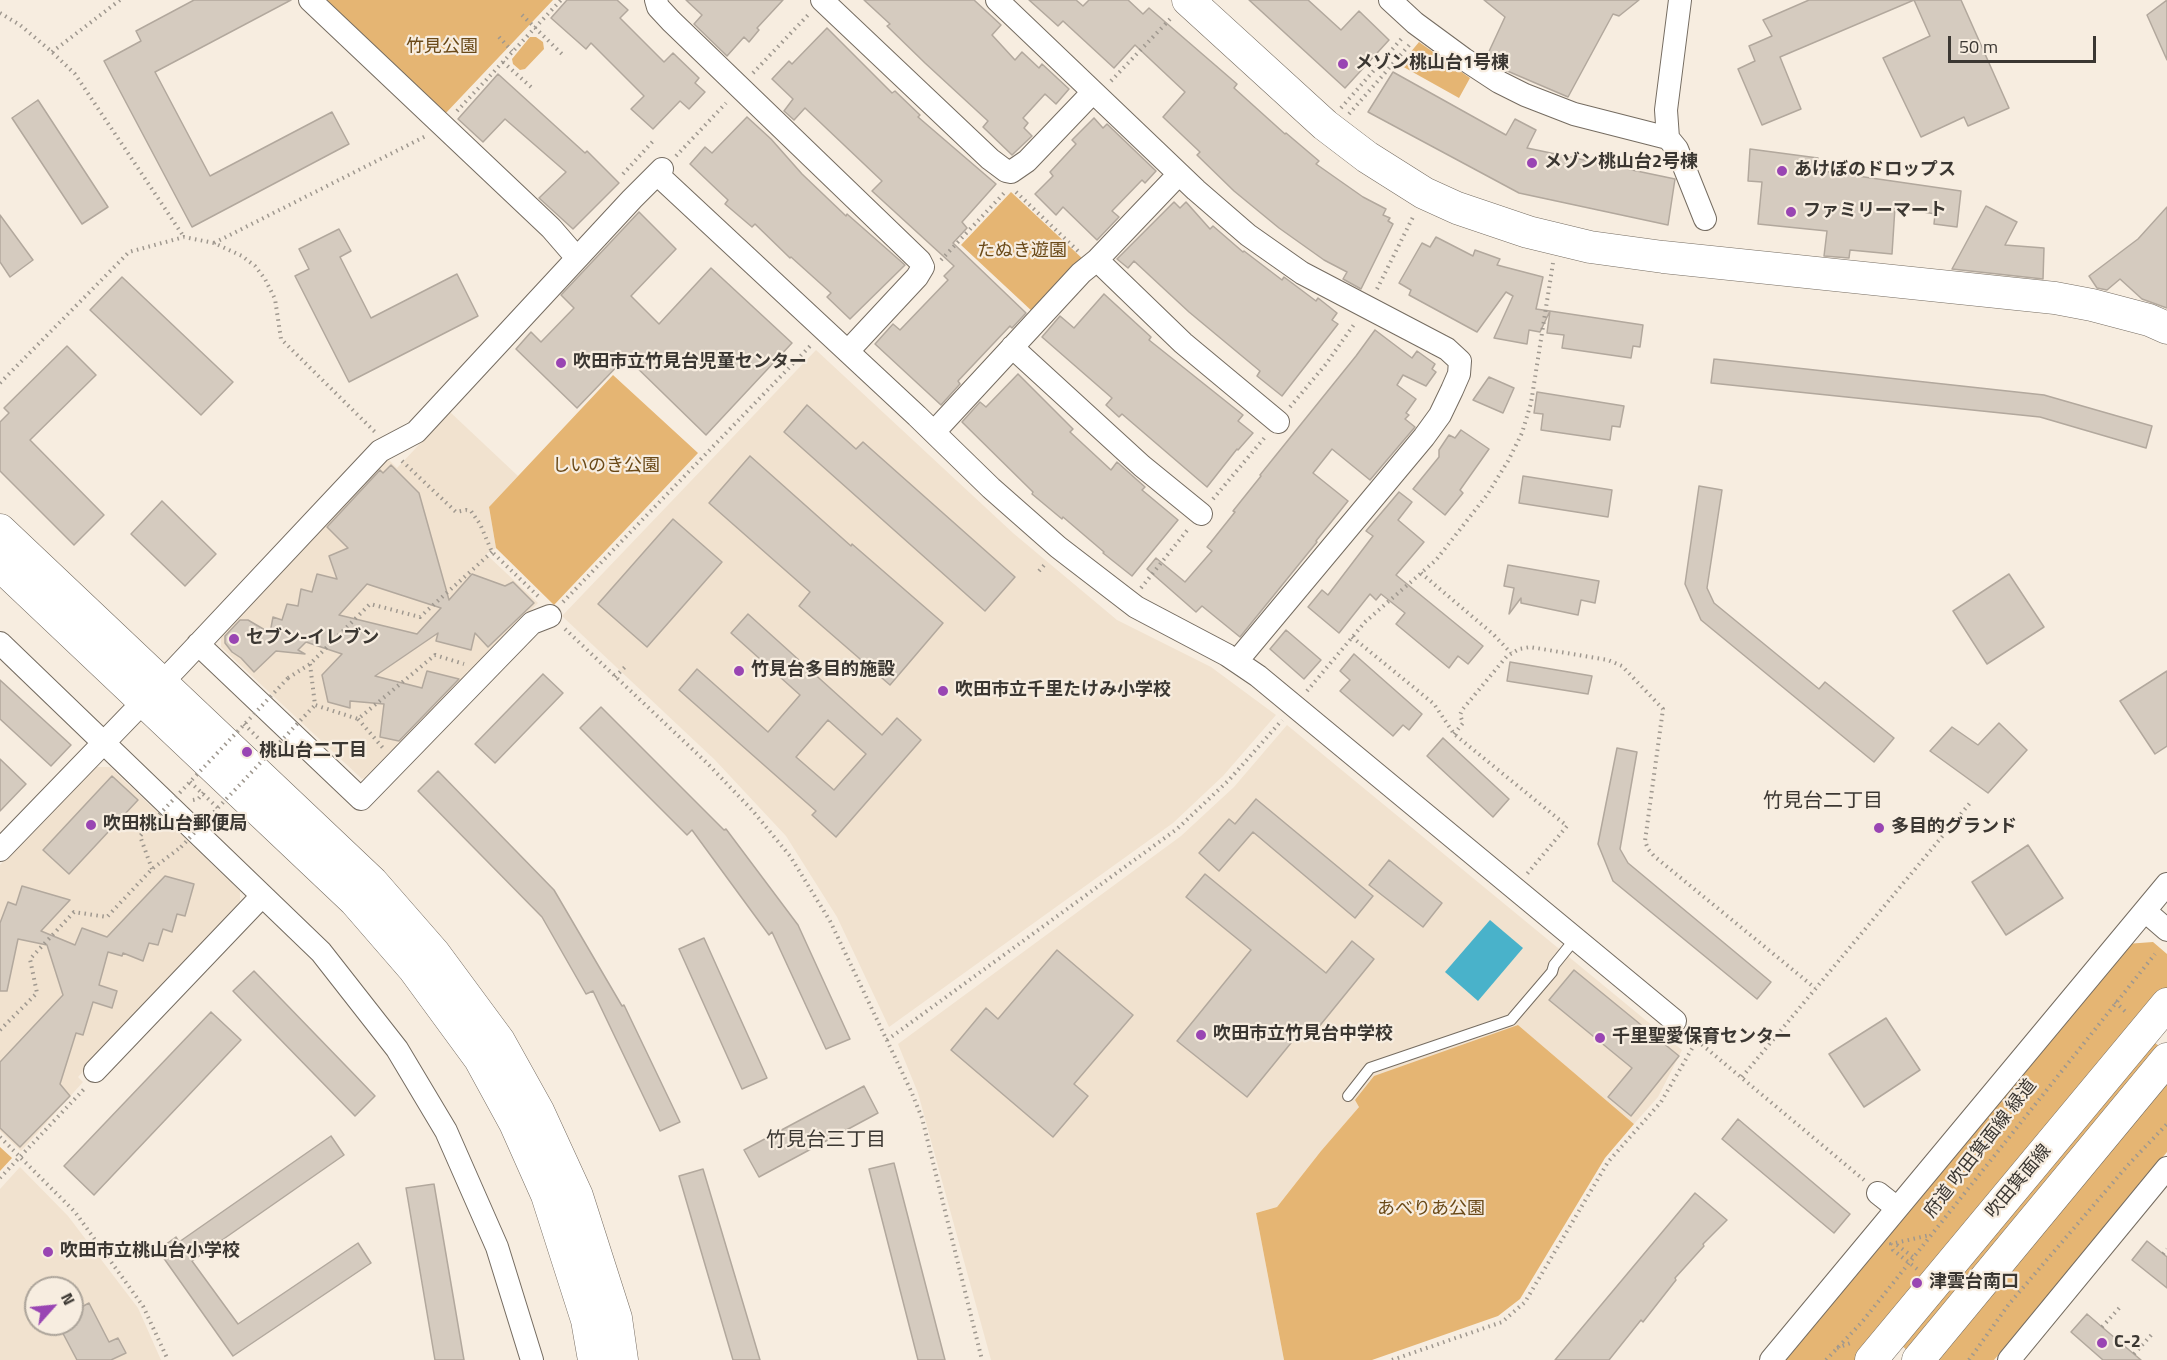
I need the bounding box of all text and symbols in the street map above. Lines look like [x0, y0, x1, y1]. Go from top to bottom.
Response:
scale bar [1951, 24, 2100, 62]
text: 50 m [1959, 33, 1998, 60]
park label: 竹見公園 [406, 37, 478, 59]
place label: メゾン桃山台1号棟 [1355, 53, 1509, 75]
marker: メゾン桃山台1号棟 [1336, 57, 1350, 71]
place label: メゾン桃山台2号棟 [1544, 152, 1698, 174]
marker: メゾン桃山台2号棟 [1525, 156, 1539, 170]
place label: あけぼのドロップス [1794, 160, 1956, 182]
marker: あけぼのドロップス [1775, 164, 1789, 178]
place label: ファミリーマート [1803, 201, 1947, 223]
marker: ファミリーマート [1784, 205, 1798, 219]
park label: たぬき遊園 [977, 241, 1067, 263]
place label: 吹田市立竹見台児童センター [573, 352, 807, 374]
marker: 吹田市立竹見台児童センター [554, 356, 568, 370]
park label: しいのき公園 [552, 456, 660, 478]
place label: セブン-イレブン [246, 628, 379, 650]
marker: セブン-イレブン [227, 632, 241, 646]
place label: 竹見台多目的施設 [751, 660, 895, 682]
marker: 竹見台多目的施設 [732, 664, 746, 678]
place label: 吹田市立千里たけみ小学校 [955, 680, 1171, 702]
marker: 吹田市立千里たけみ小学校 [936, 684, 950, 698]
place label: 桃山台二丁目 [259, 741, 367, 763]
marker: 桃山台二丁目 [240, 745, 254, 759]
district label: 竹見台二丁目 [1763, 790, 1883, 814]
place label: 吹田桃山台郵便局 [103, 814, 247, 836]
place label: 多目的グランド [1891, 817, 2017, 839]
marker: 吹田桃山台郵便局 [84, 818, 98, 832]
marker: 多目的グランド [1872, 821, 1886, 835]
place label: 吹田市立竹見台中学校 [1213, 1024, 1393, 1046]
place label: 千里聖愛保育センター [1612, 1027, 1792, 1049]
marker: 吹田市立竹見台中学校 [1194, 1028, 1208, 1042]
marker: 千里聖愛保育センター [1593, 1031, 1607, 1045]
street label: 府道 吹田箕面線 緑道 [1920, 1075, 2042, 1223]
district label: 竹見台三丁目 [766, 1129, 886, 1153]
street label: 吹田箕面線 [1982, 1141, 2056, 1223]
park label: あべりあ公園 [1377, 1199, 1485, 1221]
place label: 吹田市立桃山台小学校 [60, 1241, 240, 1263]
marker: 吹田市立桃山台小学校 [41, 1245, 55, 1259]
place label: 津雲台南口 [1929, 1272, 2019, 1294]
north arrow [24, 1276, 84, 1336]
marker: 津雲台南口 [1910, 1276, 1924, 1290]
text: N [55, 1288, 81, 1309]
place label: C-2 [2114, 1332, 2141, 1354]
marker: C-2 [2095, 1336, 2109, 1350]

